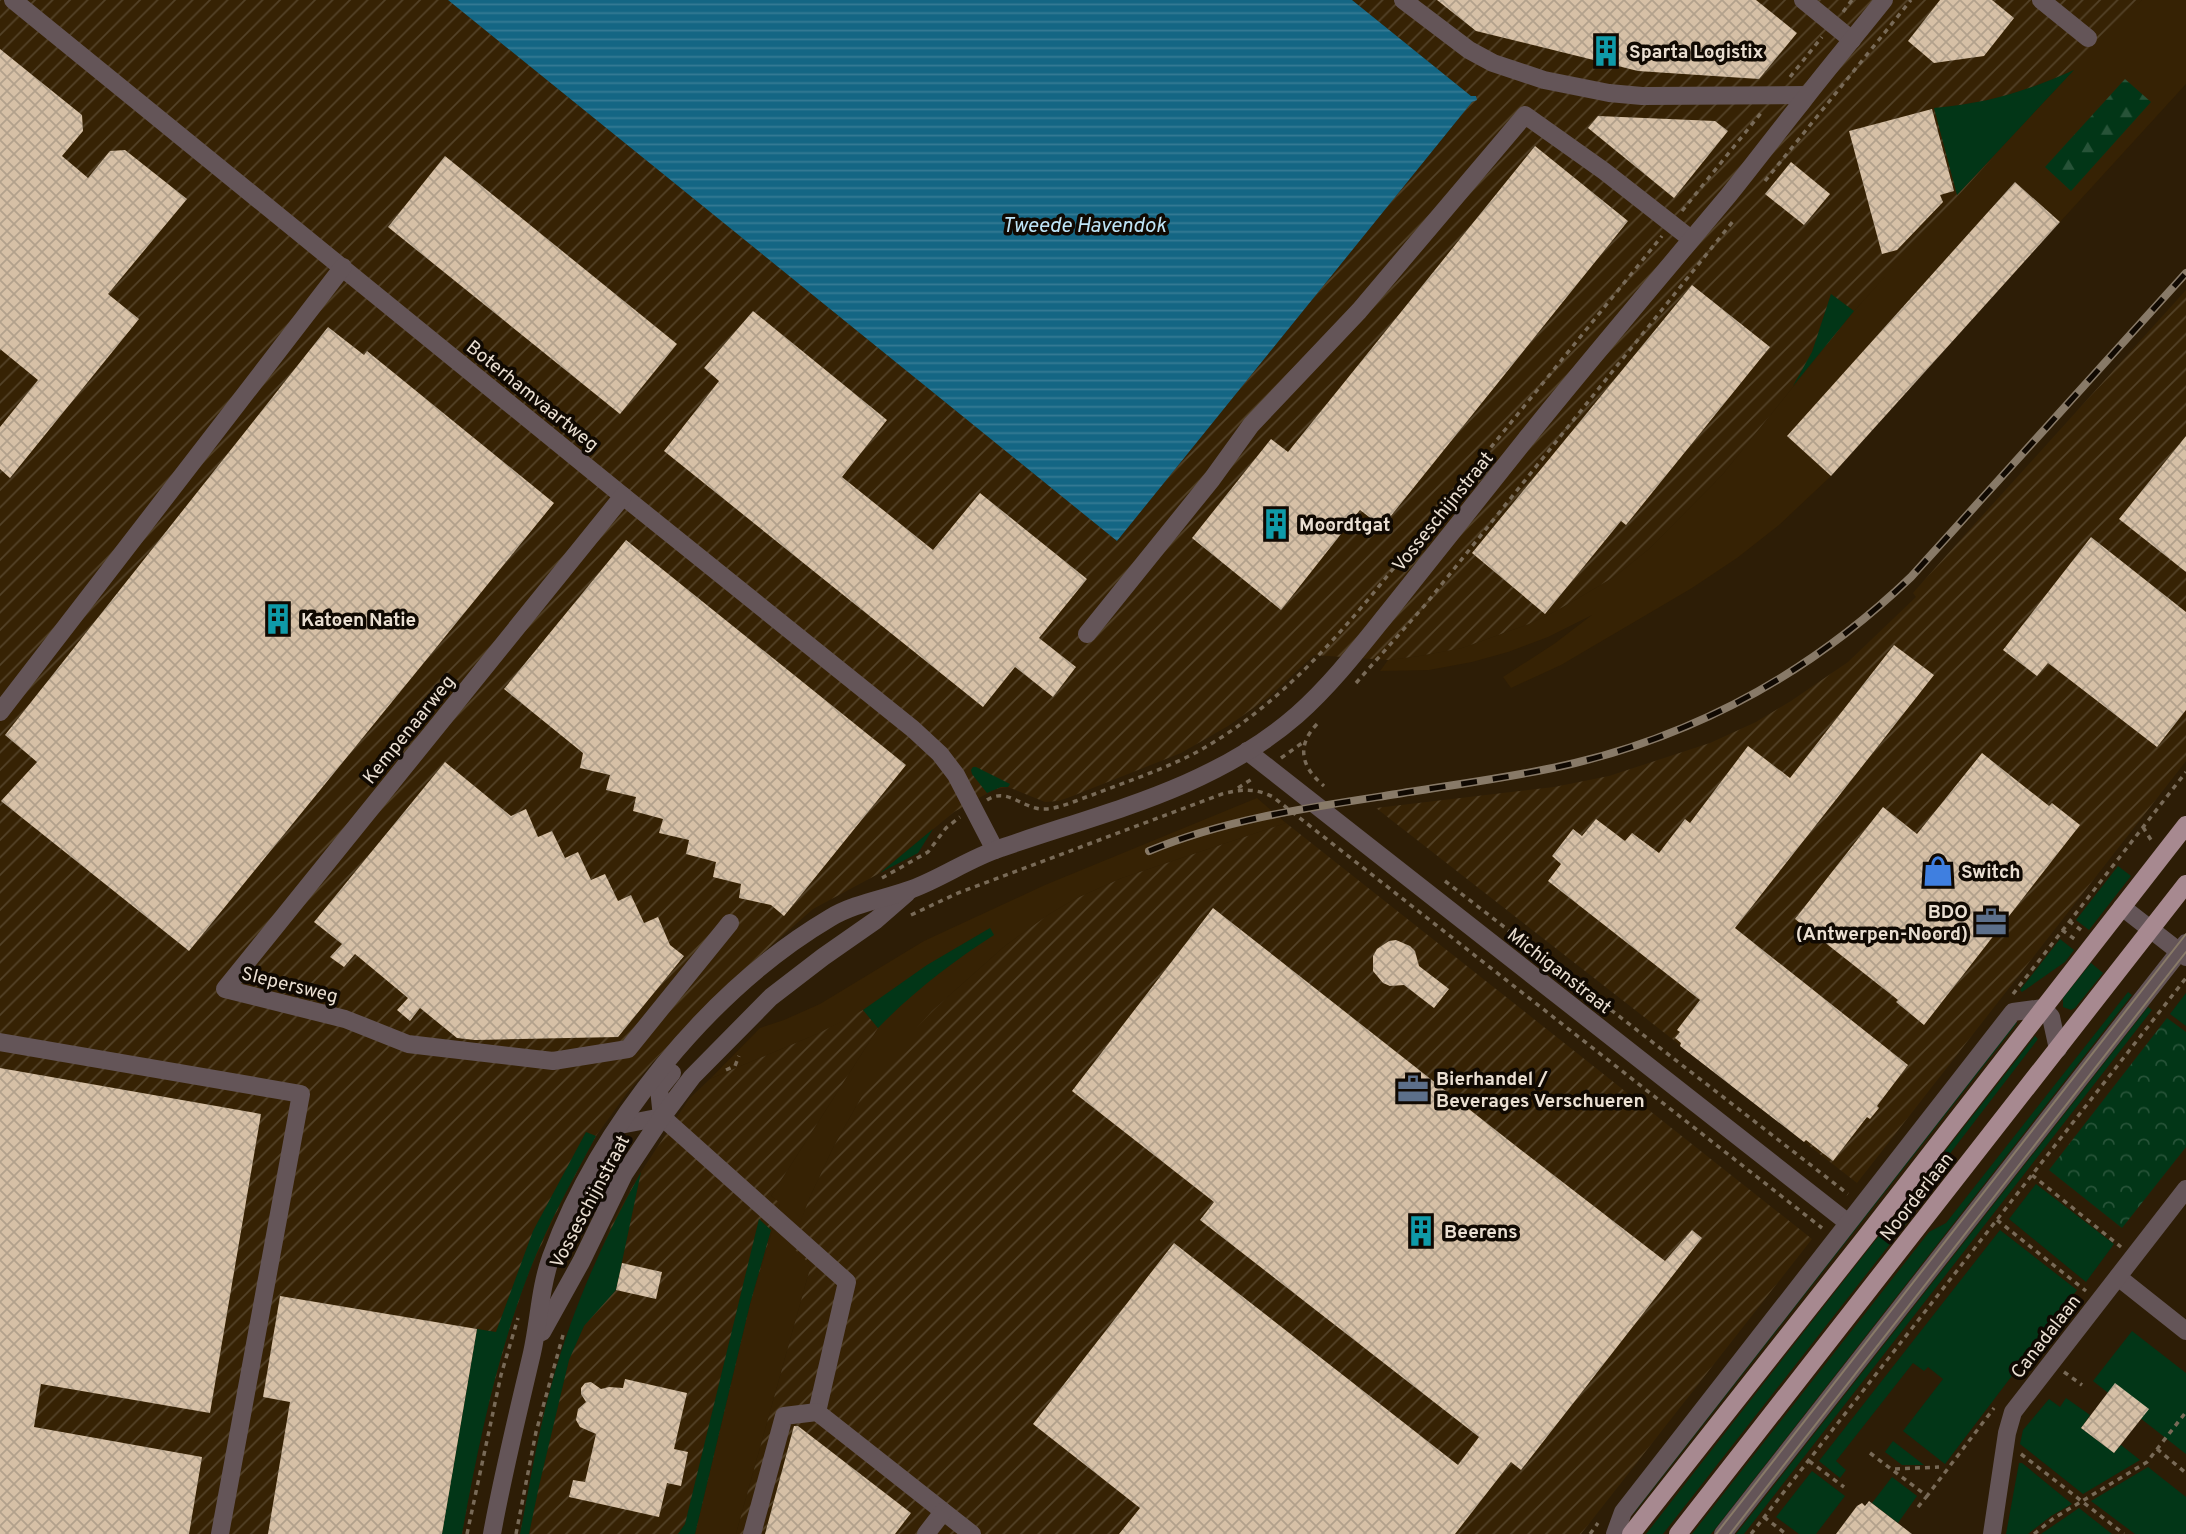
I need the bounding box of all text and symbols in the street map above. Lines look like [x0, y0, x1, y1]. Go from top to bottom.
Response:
building icon: Sparta Logistix [1589, 34, 1623, 68]
place label: Sparta Logistix [1629, 41, 1764, 65]
water label: Tweede Havendok [1002, 213, 1166, 240]
street label: Boterhamvaartweg [461, 336, 603, 457]
street label: Vosseschijnstraat [1388, 447, 1499, 577]
building icon: Moordtgat [1259, 507, 1293, 541]
place label: Moordtgat [1299, 514, 1390, 538]
building icon: Katoen Natie [261, 602, 295, 636]
place label: Katoen Natie [301, 609, 416, 633]
street label: Kempenaarweg [358, 671, 461, 790]
shop icon: Switch [1921, 854, 1955, 888]
place label: Switch [1961, 861, 2020, 885]
place label: BDO (Antwerpen-Noord) [1796, 901, 1968, 947]
office icon: BDO (Antwerpen-Noord) [1974, 905, 2008, 939]
street label: Michiganstraat [1502, 923, 1616, 1020]
street label: Slepersweg [239, 962, 340, 1010]
place label: Bierhandel / Beverages Verschueren [1436, 1068, 1645, 1114]
office icon: Bierhandel / Beverages Verschueren [1396, 1072, 1430, 1106]
street label: Vosseschijnstraat [546, 1131, 636, 1273]
street label: Noorderlaan [1875, 1148, 1960, 1246]
building icon: Beerens [1404, 1214, 1438, 1248]
place label: Beerens [1444, 1221, 1518, 1245]
street label: Canadalaan [2006, 1290, 2087, 1384]

